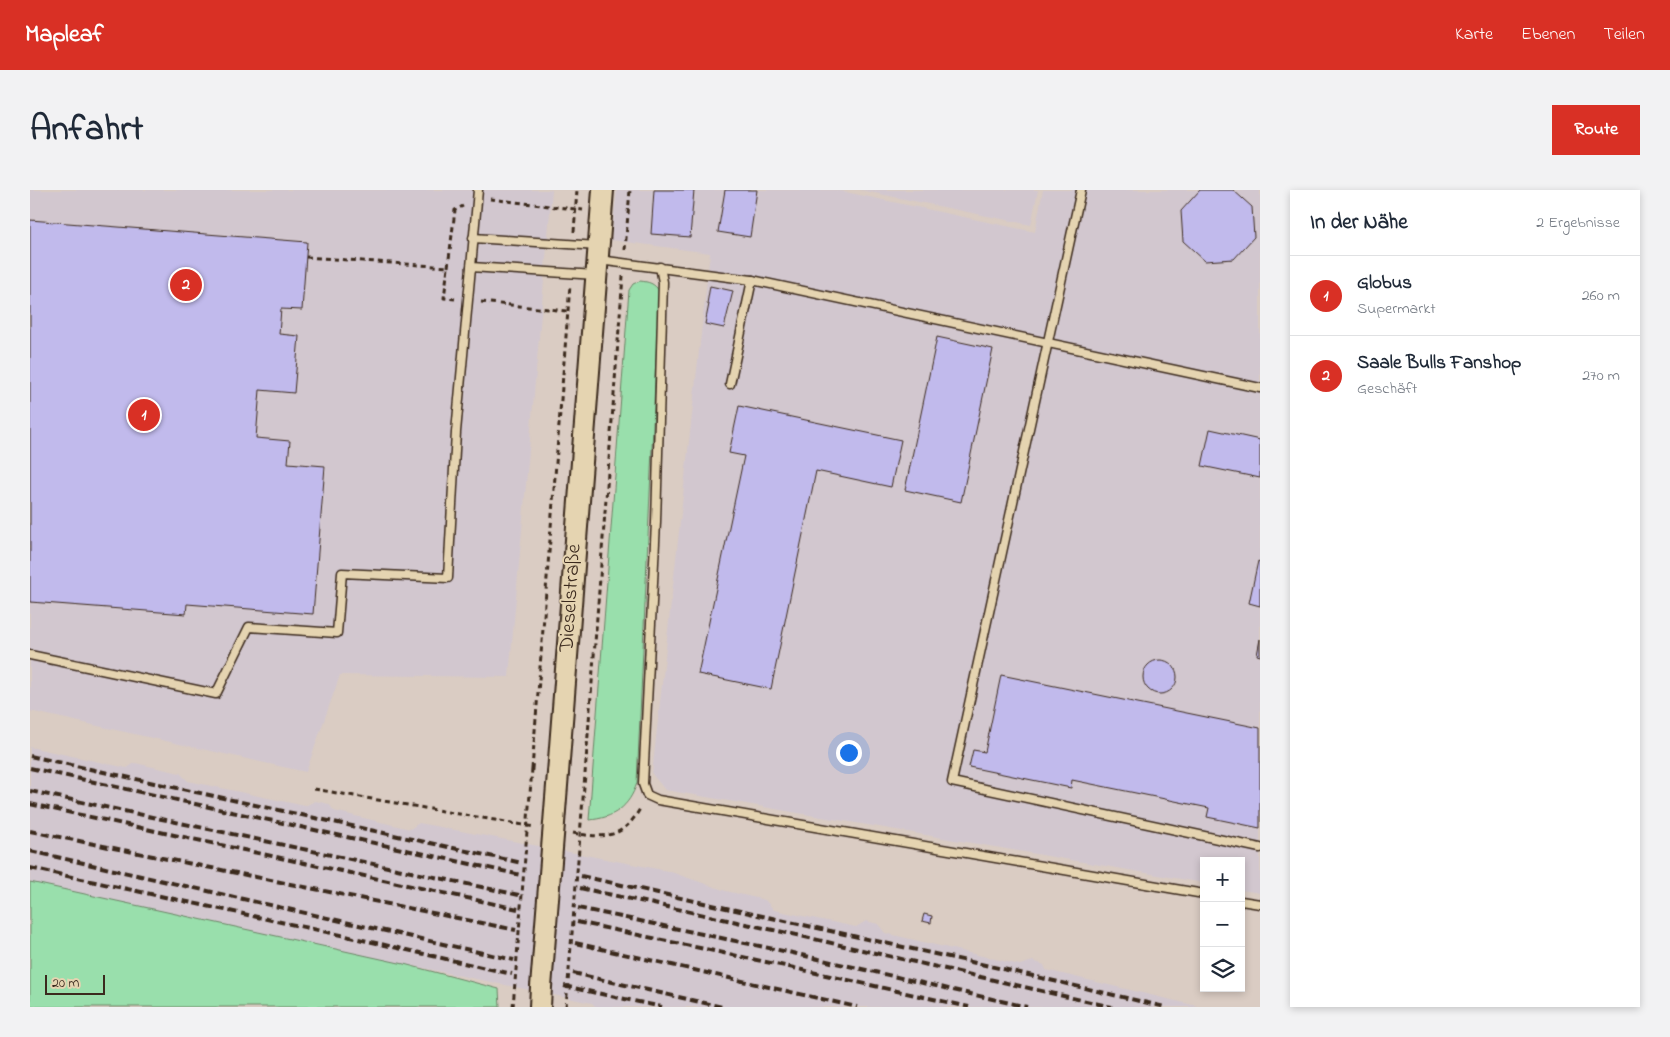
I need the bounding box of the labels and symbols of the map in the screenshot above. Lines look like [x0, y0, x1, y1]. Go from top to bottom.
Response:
pin: 2 [170, 266, 202, 304]
pin: 1 [128, 396, 160, 434]
street label: Dieselstraße [552, 542, 590, 654]
your location [836, 740, 862, 766]
scale bar [45, 972, 105, 995]

